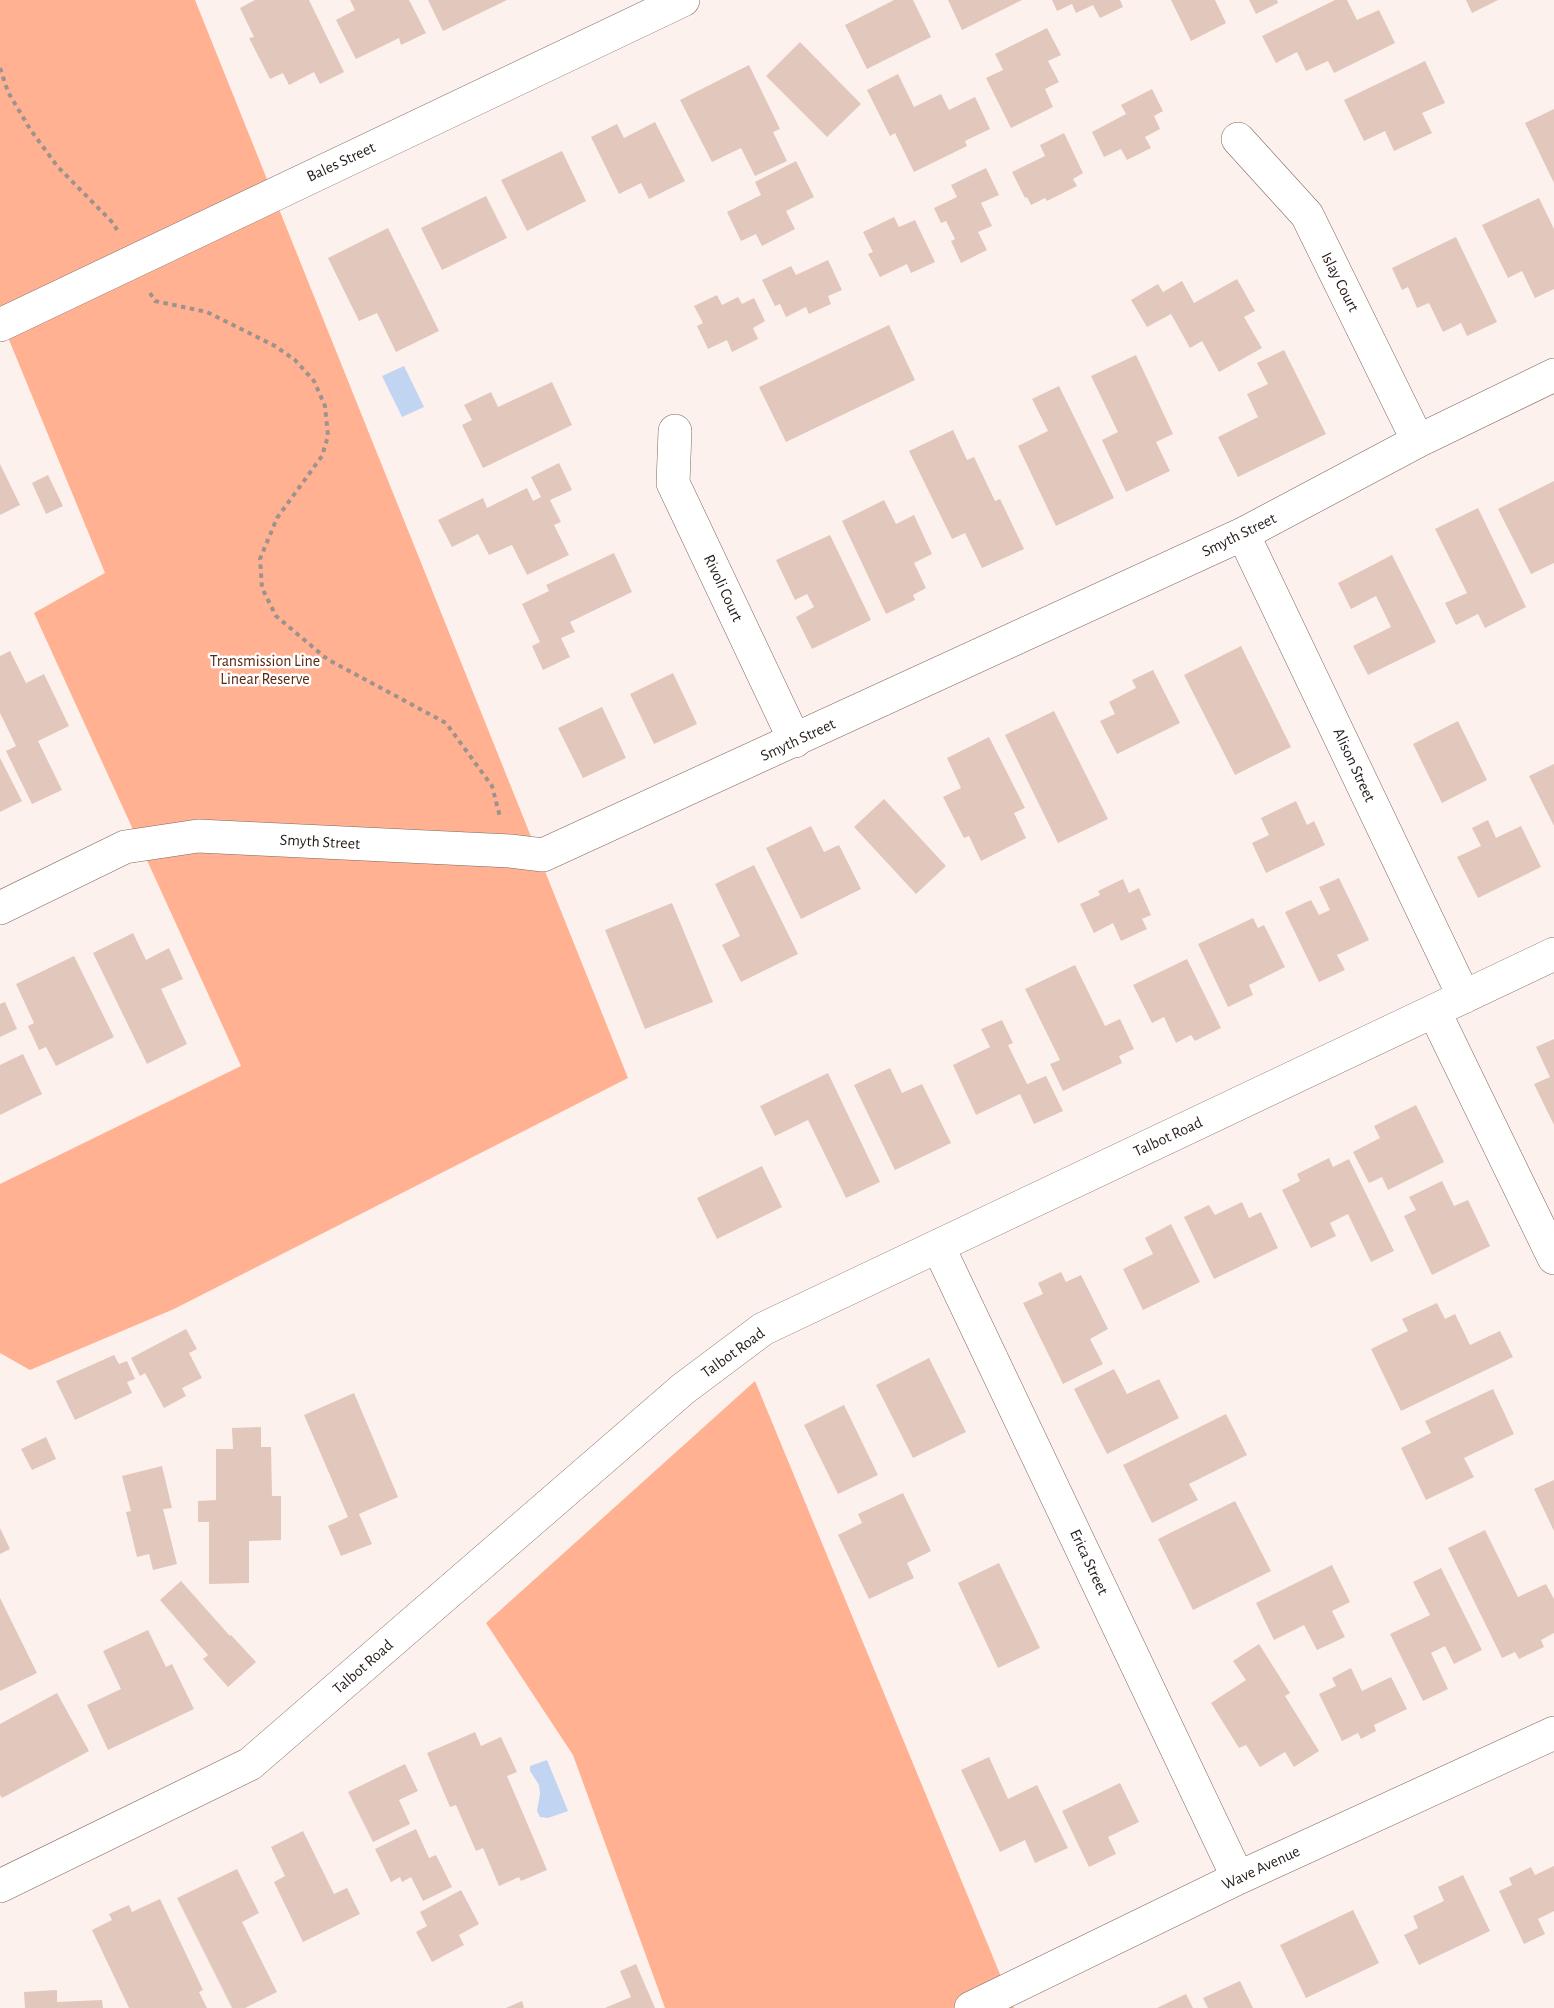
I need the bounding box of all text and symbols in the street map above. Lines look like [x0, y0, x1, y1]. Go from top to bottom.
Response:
street label: Bales Street [304, 138, 378, 186]
street label: Islay Court [1317, 249, 1363, 315]
street label: Smyth Street [1199, 509, 1279, 561]
street label: Rivoli Court [699, 551, 747, 625]
park label: Transmission Line Linear Reserve [210, 651, 320, 689]
street label: Smyth Street [757, 714, 839, 766]
street label: Alison Street [1329, 725, 1379, 805]
street label: Smyth Street [279, 830, 361, 854]
street label: Talbot Road [1131, 1113, 1205, 1161]
street label: Talbot Road [698, 1324, 768, 1382]
street label: Erica Street [1065, 1526, 1113, 1598]
street label: Talbot Road [329, 1636, 397, 1698]
street label: Wave Avenue [1219, 1842, 1303, 1894]

